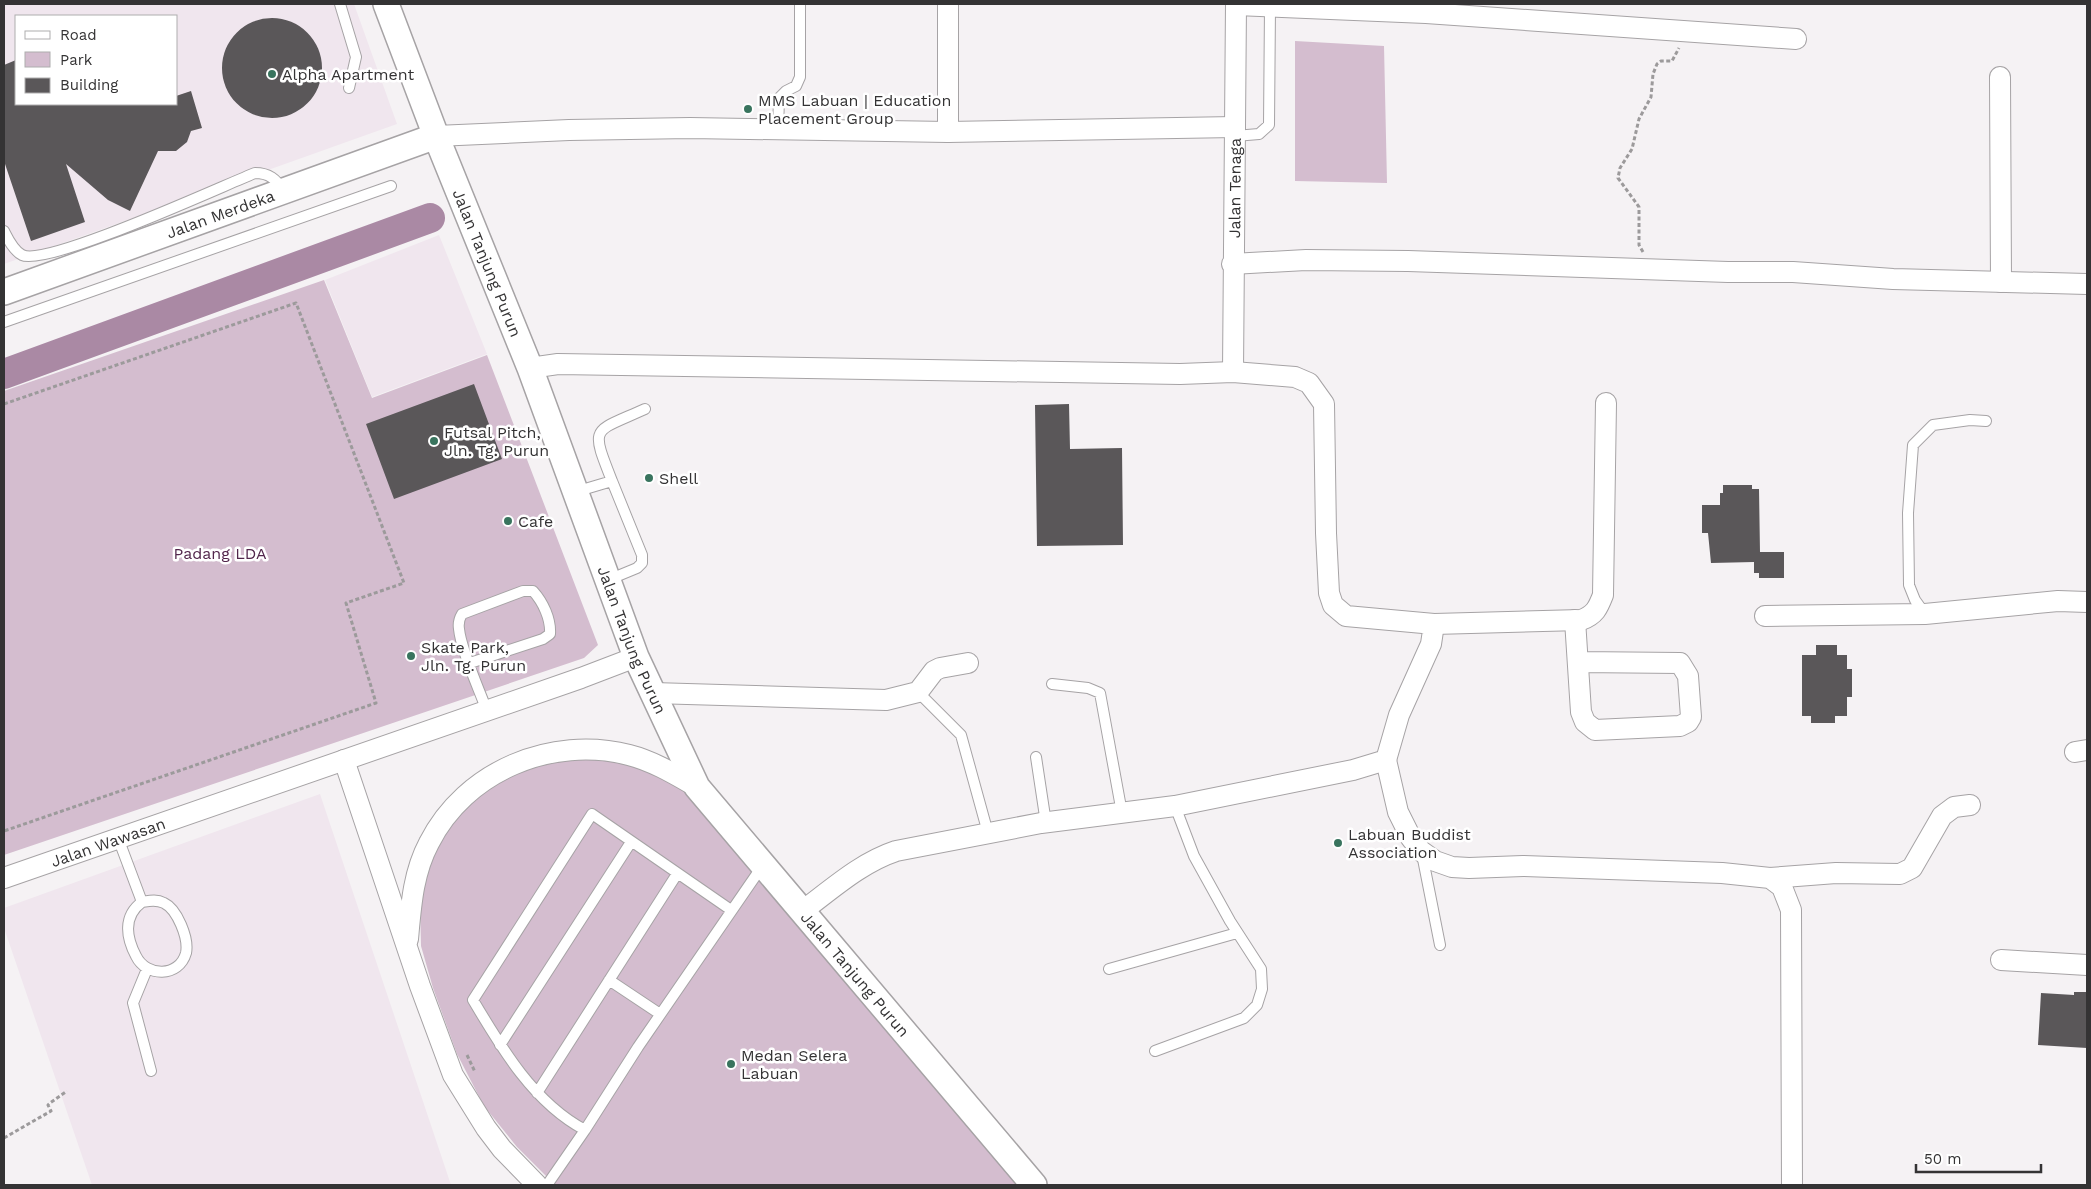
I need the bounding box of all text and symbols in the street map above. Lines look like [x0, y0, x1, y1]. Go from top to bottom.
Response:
legend [15, 15, 178, 105]
text: Road [60, 26, 97, 44]
text: Park [60, 51, 93, 69]
place label: Alpha Apartment [282, 65, 415, 84]
marker: Alpha Apartment [266, 68, 278, 80]
text: Building [60, 76, 118, 94]
place label: MMS Labuan | Education Placement Group [758, 91, 951, 128]
marker: MMS Labuan | Education Placement Group [742, 103, 754, 115]
street label: Jalan Tenaga [1225, 138, 1245, 238]
street label: Jalan Merdeka [164, 186, 277, 243]
street label: Jalan Tanjung Purun [448, 186, 525, 340]
place label: Futsal Pitch, Jln. Tg. Purun [444, 423, 549, 460]
marker: Futsal Pitch, Jln. Tg. Purun [428, 435, 440, 447]
place label: Shell [659, 469, 698, 488]
marker: Shell [643, 472, 655, 484]
place label: Cafe [518, 512, 553, 531]
marker: Cafe [502, 515, 514, 527]
park label: Padang LDA [173, 544, 267, 563]
street label: Jalan Tanjung Purun [593, 564, 670, 717]
place label: Skate Park, Jln. Tg. Purun [421, 638, 526, 675]
marker: Skate Park, Jln. Tg. Purun [405, 650, 417, 662]
street label: Jalan Wawasan [48, 814, 168, 871]
place label: Labuan Buddist Association [1348, 825, 1471, 862]
marker: Labuan Buddist Association [1332, 837, 1344, 849]
street label: Jalan Tanjung Purun [797, 908, 913, 1041]
place label: Medan Selera Labuan [741, 1046, 847, 1083]
marker: Medan Selera Labuan [725, 1058, 737, 1070]
scale bar [1916, 1142, 2041, 1174]
text: 50 m [1924, 1150, 1961, 1168]

